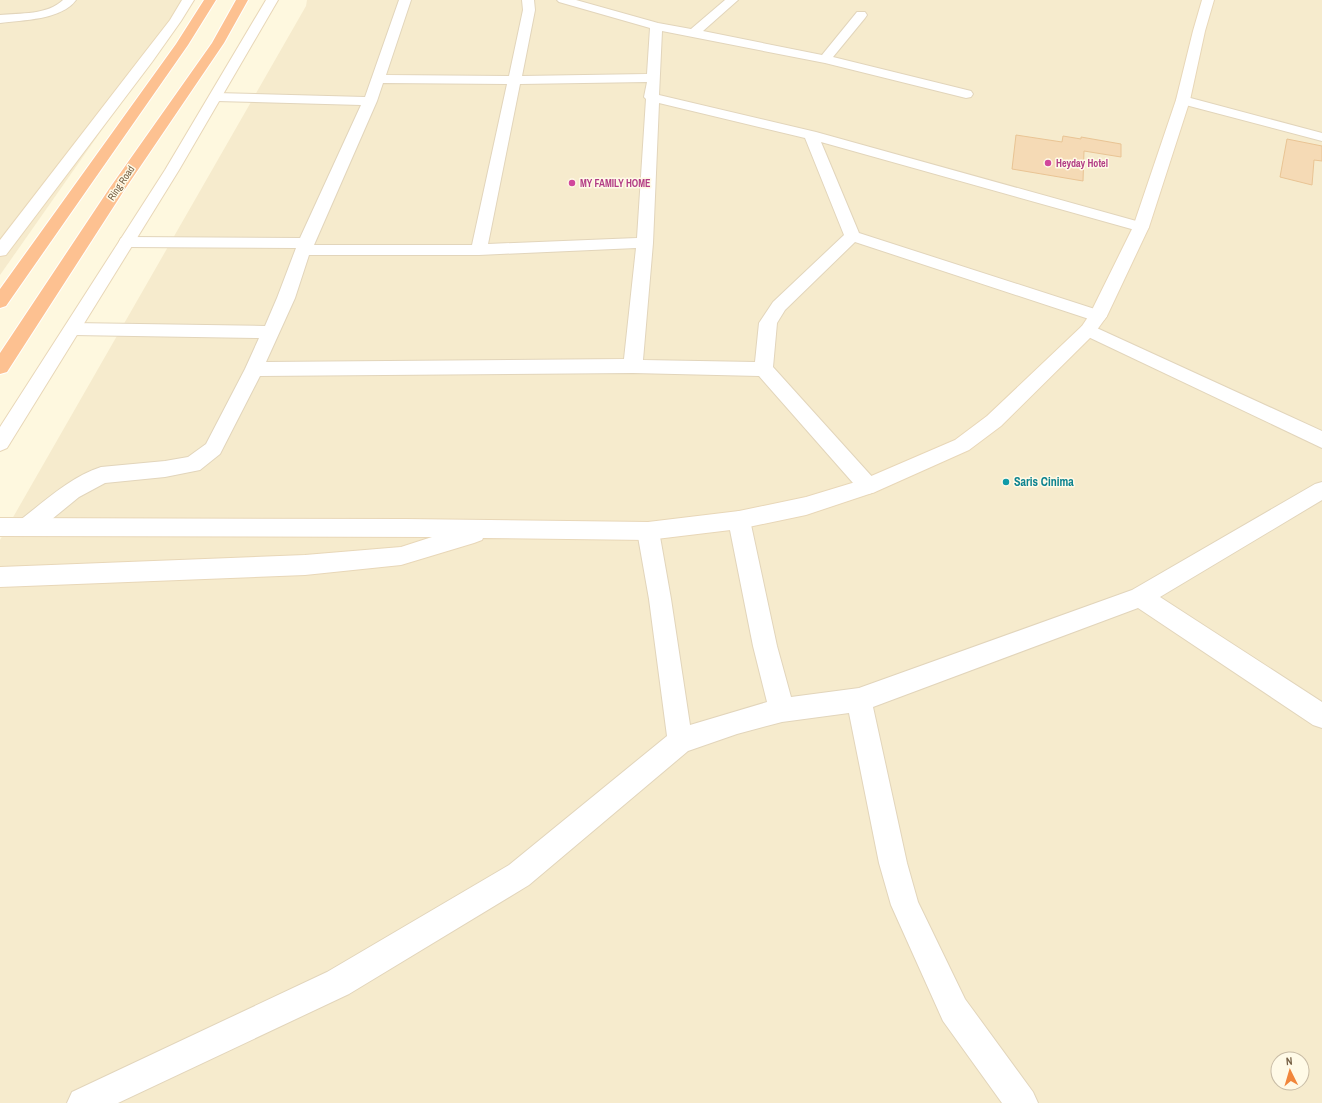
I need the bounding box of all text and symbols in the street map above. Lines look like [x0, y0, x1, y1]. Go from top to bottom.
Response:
place label: Heyday Hotel [1056, 157, 1108, 170]
marker: Heyday Hotel [1043, 158, 1053, 168]
street label: Ring Road [105, 163, 137, 203]
place label: MY FAMILY HOME [580, 177, 651, 190]
marker: MY FAMILY HOME [567, 178, 577, 188]
place label: Saris Cinima [1014, 474, 1074, 490]
marker: Saris Cinima [1001, 477, 1011, 487]
north arrow [1270, 1051, 1310, 1091]
text: N [1285, 1054, 1293, 1068]

